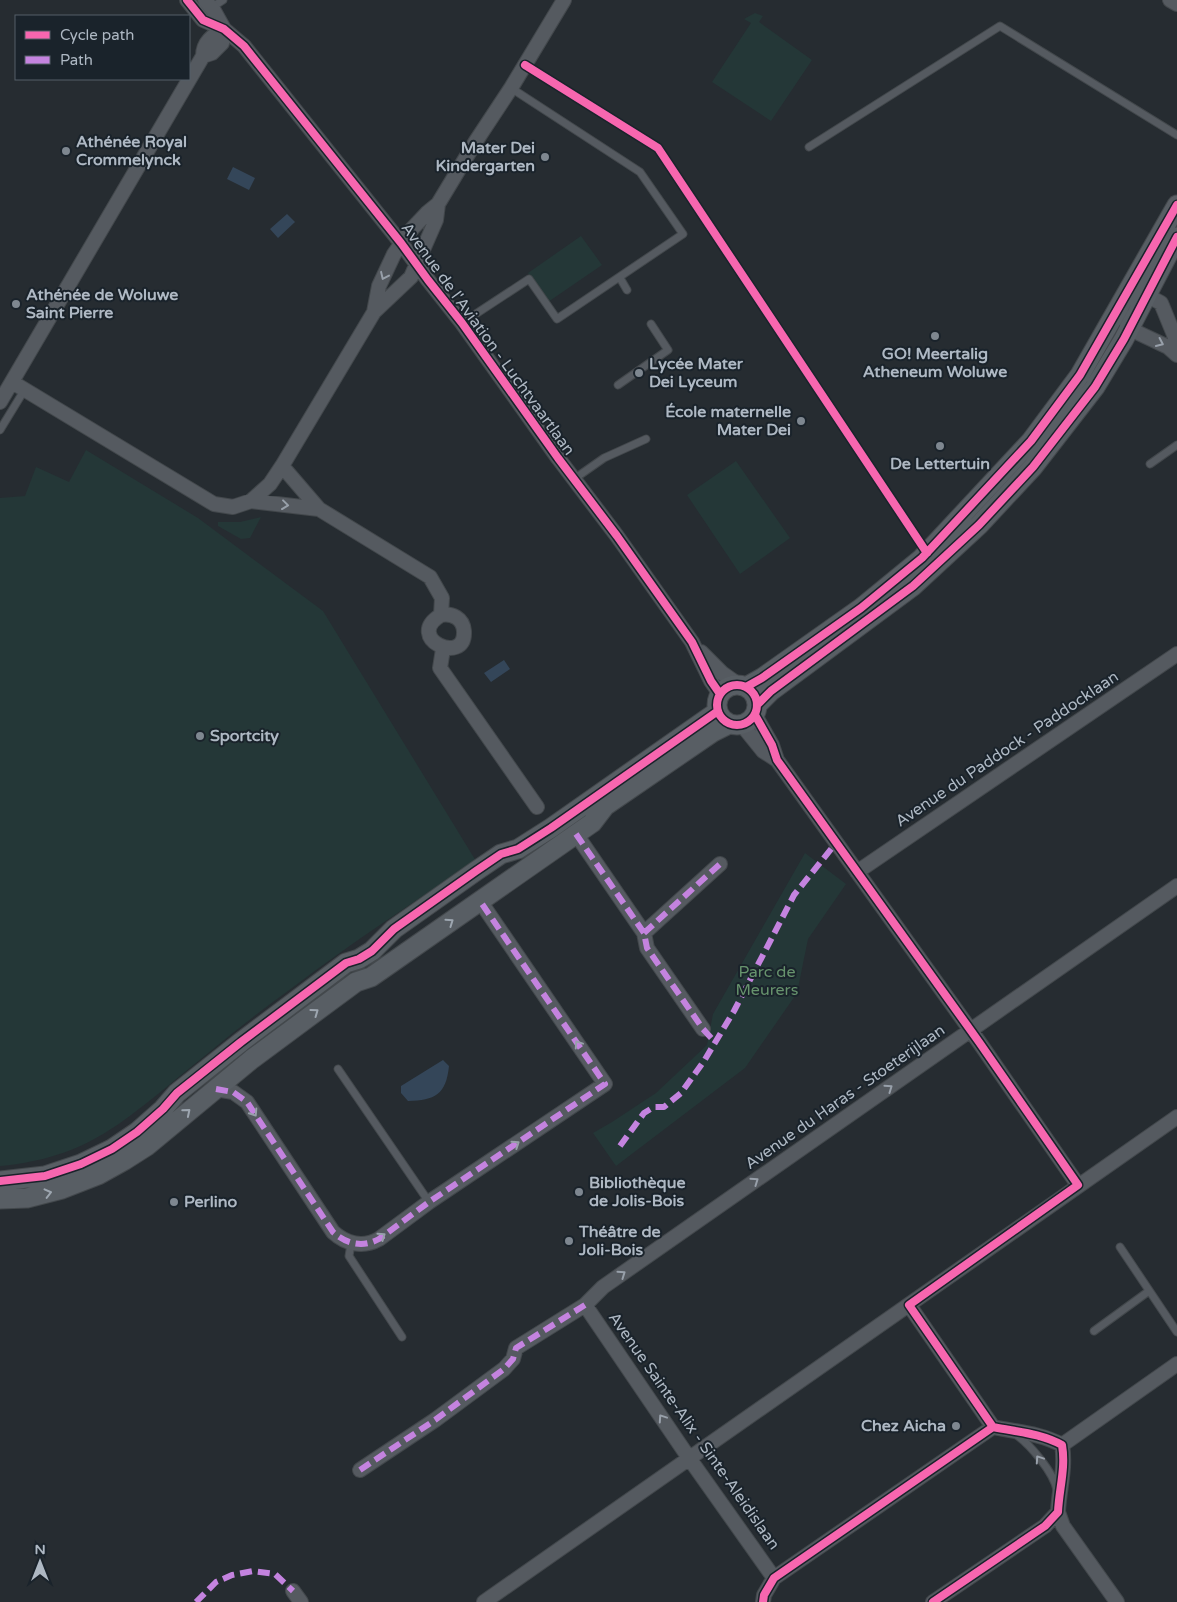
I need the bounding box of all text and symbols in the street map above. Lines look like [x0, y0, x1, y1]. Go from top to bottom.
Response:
legend [15, 15, 190, 80]
text: Cycle path [60, 26, 134, 44]
text: Path [60, 51, 93, 69]
place label: Athénée Royal Crommelynck [76, 132, 187, 170]
place label: Mater Dei Kindergarten [435, 138, 535, 176]
marker: Athénée Royal Crommelynck [60, 145, 72, 157]
marker: Mater Dei Kindergarten [539, 151, 551, 163]
street label: Avenue de l'Aviation - Luchtvaartlaan [397, 219, 579, 459]
one-way arrow [379, 271, 390, 280]
place label: Athénée de Woluwe Saint Pierre [26, 285, 178, 323]
marker: Athénée de Woluwe Saint Pierre [10, 298, 22, 310]
marker: GO! Meertalig Atheneum Woluwe [929, 330, 941, 342]
one-way arrow [1155, 337, 1164, 348]
place label: GO! Meertalig Atheneum Woluwe [863, 344, 1007, 382]
place label: Lycée Mater Dei Lyceum [649, 354, 744, 392]
marker: Lycée Mater Dei Lyceum [633, 367, 645, 379]
place label: École maternelle Mater Dei [665, 402, 791, 440]
marker: École maternelle Mater Dei [795, 415, 807, 427]
marker: De Lettertuin [934, 440, 946, 452]
place label: De Lettertuin [890, 454, 990, 474]
one-way arrow [282, 499, 290, 510]
street label: Avenue du Paddock - Paddocklaan [892, 667, 1122, 831]
place label: Sportcity [210, 726, 279, 746]
marker: Sportcity [194, 730, 206, 742]
one-way arrow [444, 919, 454, 928]
park label: Parc de Meurers [736, 962, 798, 1000]
one-way arrow [309, 1009, 319, 1018]
street label: Avenue du Haras - Stoeterijlaan [741, 1020, 949, 1174]
one-way arrow [575, 1040, 584, 1050]
one-way arrow [883, 1085, 892, 1094]
one-way arrow [248, 1108, 258, 1117]
one-way arrow [182, 1109, 191, 1118]
one-way arrow [510, 1141, 519, 1150]
place label: Bibliothèque de Jolis-Bois [589, 1173, 685, 1211]
one-way arrow [750, 1178, 759, 1187]
marker: Bibliothèque de Jolis-Bois [573, 1186, 585, 1198]
one-way arrow [44, 1188, 53, 1199]
place label: Perlino [184, 1192, 237, 1212]
marker: Perlino [168, 1196, 180, 1208]
place label: Théâtre de Joli-Bois [578, 1222, 661, 1260]
one-way arrow [376, 1233, 386, 1242]
marker: Théâtre de Joli-Bois [563, 1235, 575, 1247]
one-way arrow [616, 1271, 626, 1280]
street label: Avenue Sainte-Alix - Sinte-Aleidislaan [604, 1308, 784, 1554]
one-way arrow [659, 1414, 668, 1424]
place label: Chez Aicha [861, 1416, 946, 1436]
marker: Chez Aicha [950, 1420, 962, 1432]
one-way arrow [1036, 1455, 1045, 1465]
north arrow [15, 1537, 65, 1587]
text: N [34, 1541, 46, 1558]

